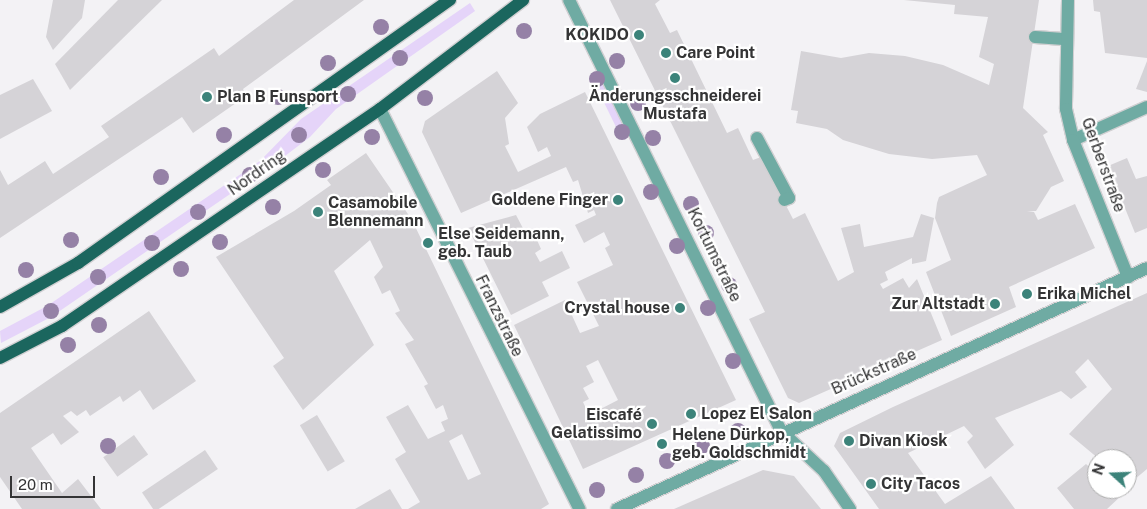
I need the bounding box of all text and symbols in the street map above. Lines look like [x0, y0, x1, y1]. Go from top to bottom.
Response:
place label: KOKIDO [565, 25, 629, 45]
marker: KOKIDO [633, 29, 645, 41]
place label: Care Point [676, 43, 755, 63]
marker: Care Point [660, 47, 672, 59]
marker: Änderungsschneiderei Mustafa [669, 72, 681, 84]
place label: Änderungsschneiderei Mustafa [589, 86, 761, 124]
place label: Plan B Funsport [217, 87, 339, 107]
marker: Plan B Funsport [201, 91, 213, 103]
street label: Gerberstraße [1077, 115, 1129, 215]
street label: Nordring [224, 146, 290, 200]
place label: Goldene Finger [491, 190, 608, 210]
place label: Casamobile Blennemann [328, 193, 423, 231]
marker: Goldene Finger [612, 194, 624, 206]
street label: Kortumstraße [683, 205, 745, 305]
marker: Casamobile Blennemann [312, 206, 324, 218]
place label: Else Seidemann, geb. Taub [438, 224, 565, 262]
marker: Else Seidemann, geb. Taub [422, 237, 434, 249]
street label: Franzstraße [471, 272, 527, 360]
place label: Erika Michel [1037, 284, 1131, 304]
marker: Erika Michel [1021, 288, 1033, 300]
place label: Zur Altstadt [891, 294, 985, 314]
place label: Crystal house [564, 298, 670, 318]
marker: Zur Altstadt [989, 298, 1001, 310]
marker: Crystal house [674, 302, 686, 314]
street label: Brückstraße [828, 345, 920, 399]
place label: Lopez El Salon [701, 404, 812, 424]
place label: Eiscafé Gelatissimo [551, 405, 642, 443]
marker: Lopez El Salon [685, 408, 697, 420]
marker: Eiscafé Gelatissimo [646, 418, 658, 430]
place label: Helene Dürkop, geb. Goldschmidt [672, 425, 806, 463]
place label: Divan Kiosk [859, 431, 948, 451]
marker: Divan Kiosk [843, 435, 855, 447]
marker: Helene Dürkop, geb. Goldschmidt [656, 438, 668, 450]
north arrow [1087, 449, 1137, 499]
text: N [1089, 461, 1108, 477]
scale bar [12, 466, 98, 498]
place label: City Tacos [881, 474, 960, 494]
text: 20 m [18, 476, 53, 493]
marker: City Tacos [865, 478, 877, 490]

